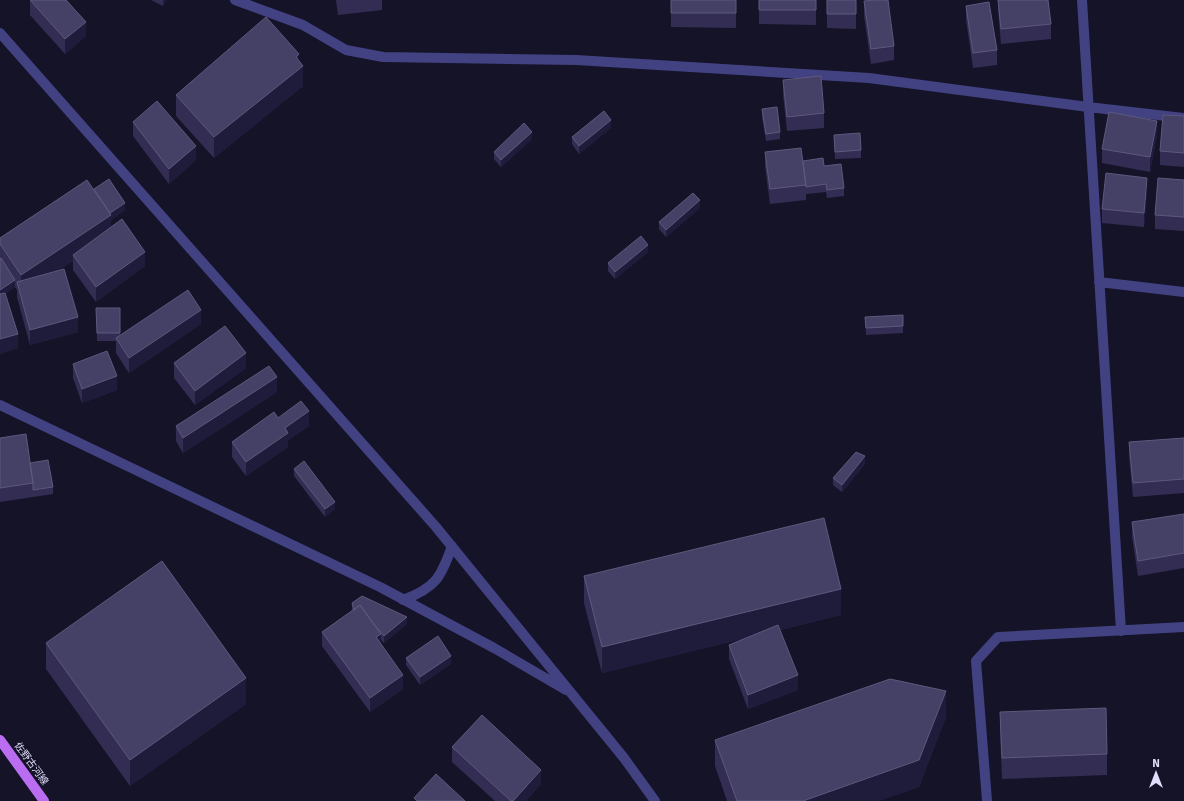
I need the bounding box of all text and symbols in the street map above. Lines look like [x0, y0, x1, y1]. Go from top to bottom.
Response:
street label: 佐野古河線 [12, 740, 51, 787]
north arrow [1136, 753, 1176, 793]
text: N [1152, 757, 1160, 770]

